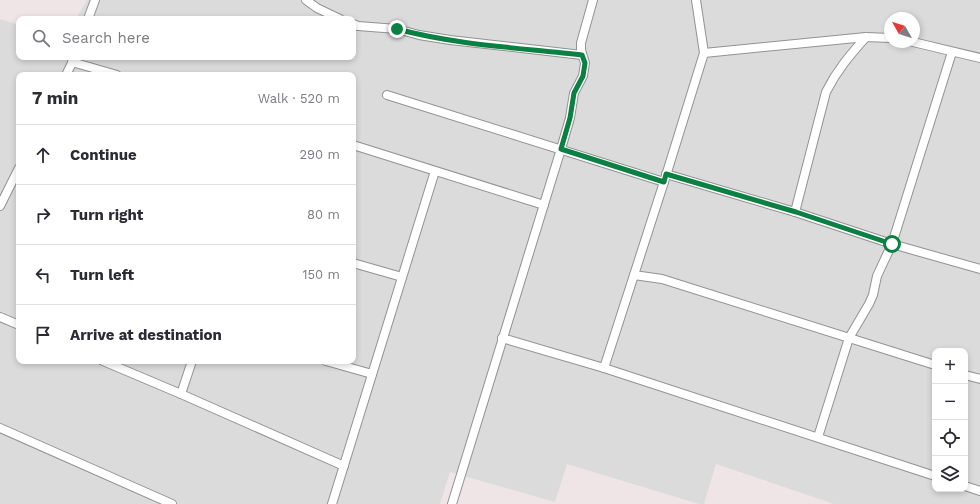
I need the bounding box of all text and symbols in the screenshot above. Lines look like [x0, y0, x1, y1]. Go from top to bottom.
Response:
north arrow [884, 12, 920, 48]
search box [16, 16, 356, 60]
route end [388, 20, 406, 38]
icon: search [30, 27, 52, 49]
text: Search here [62, 29, 150, 47]
text: 7 min [32, 88, 78, 108]
text: Walk · 520 m [258, 91, 340, 106]
icon: ahead [32, 144, 54, 166]
text: Continue [70, 146, 137, 164]
text: 290 m [299, 147, 340, 162]
icon: right [32, 204, 54, 226]
text: Turn right [70, 206, 143, 224]
text: 80 m [307, 207, 340, 222]
route start [883, 235, 901, 253]
icon: left [32, 264, 54, 286]
text: Turn left [70, 266, 134, 284]
text: 150 m [302, 267, 340, 282]
icon: arrive [32, 324, 54, 346]
text: Arrive at destination [70, 326, 222, 344]
map controls [932, 348, 968, 492]
button: + [932, 348, 968, 384]
button: − [932, 384, 968, 420]
button: locate [932, 420, 968, 456]
button: layers [932, 456, 968, 492]

